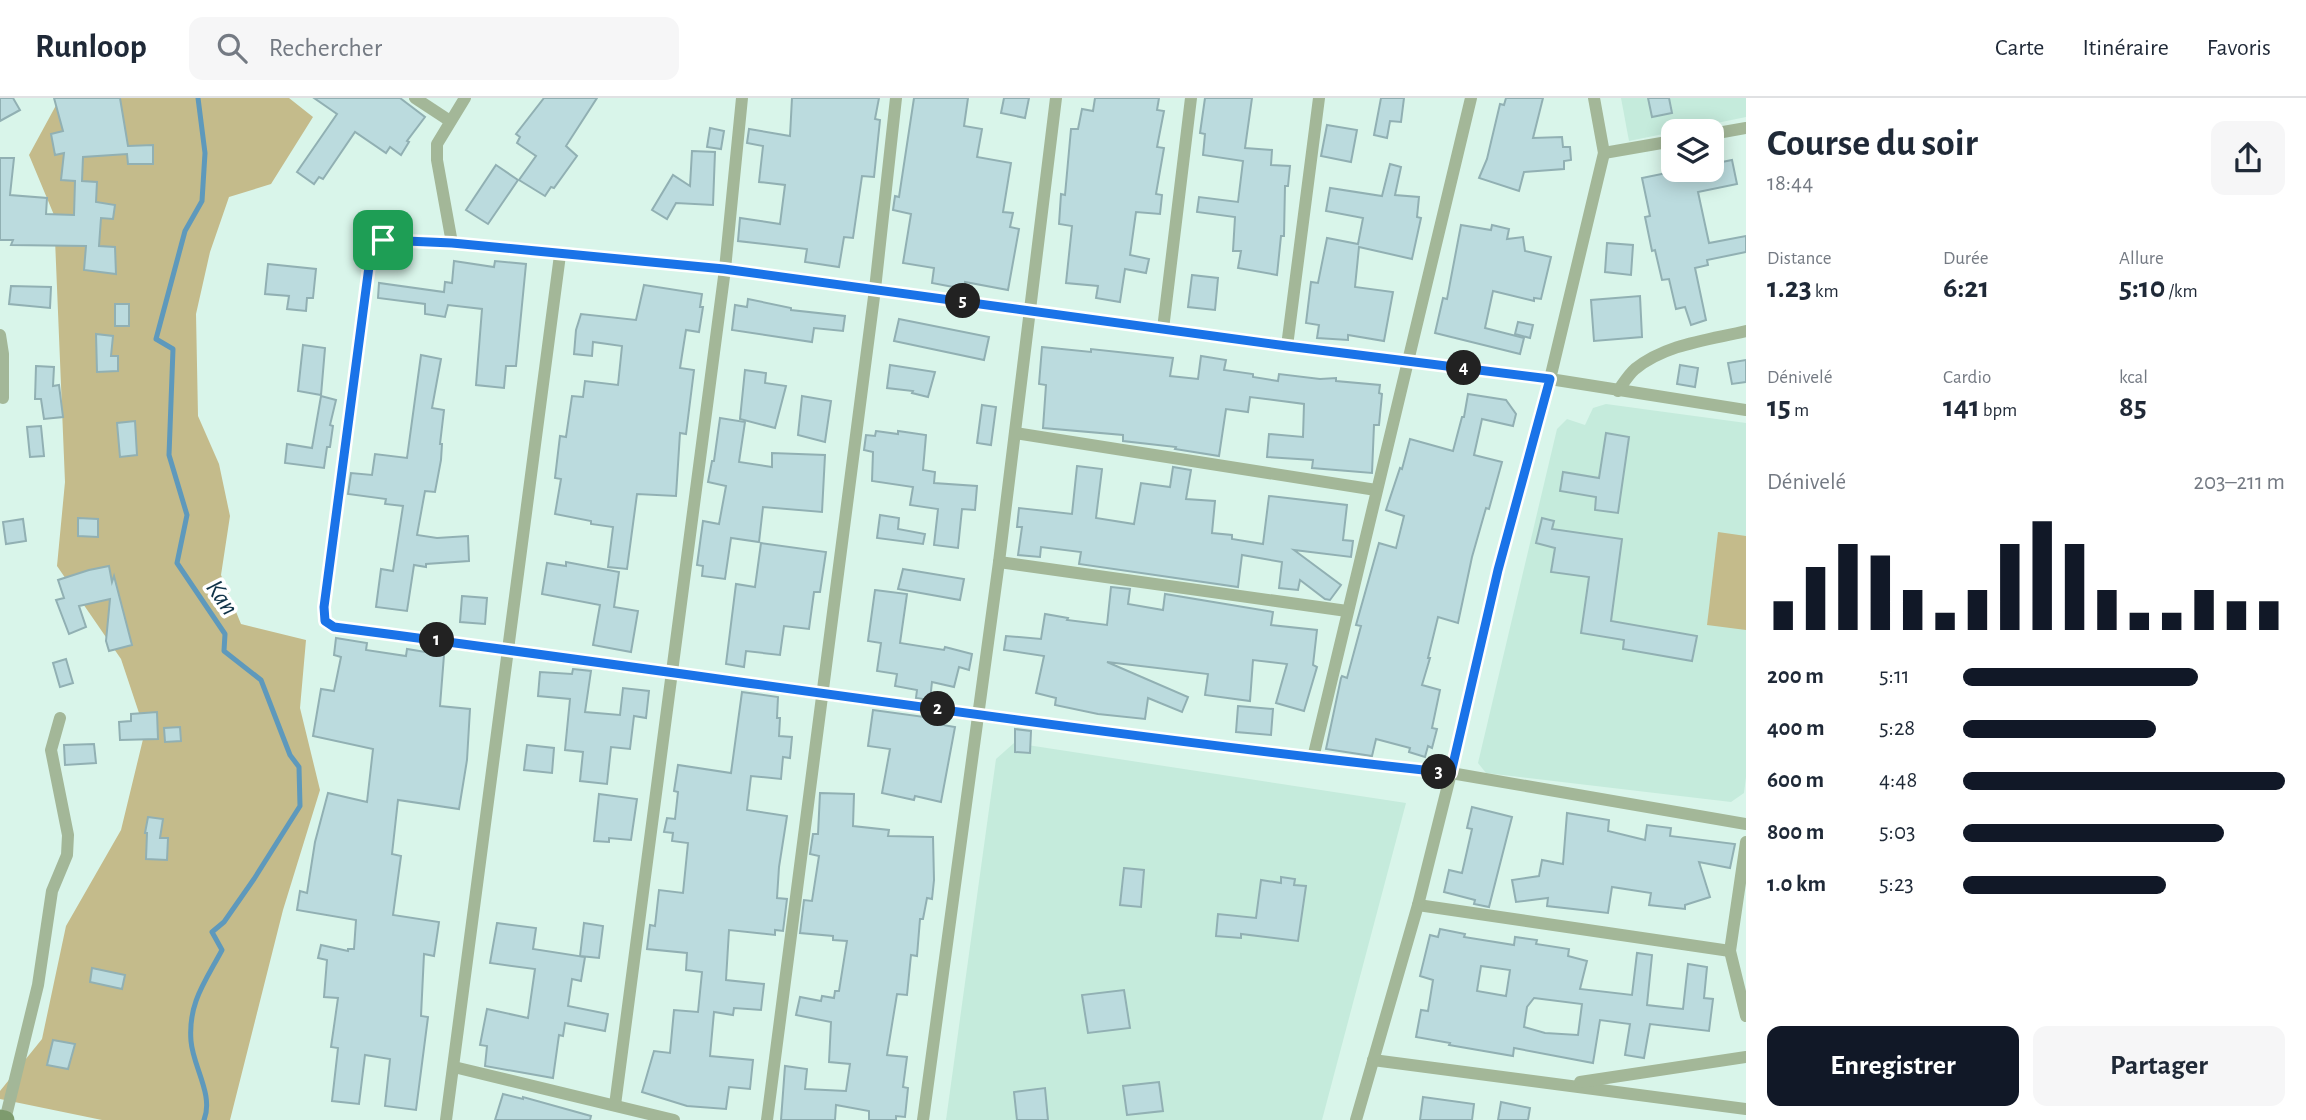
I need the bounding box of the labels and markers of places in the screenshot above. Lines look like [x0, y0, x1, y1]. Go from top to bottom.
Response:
pin [353, 210, 413, 270]
pin: 5 [946, 284, 981, 318]
pin: 4 [1446, 350, 1482, 386]
pin: 1 [420, 622, 454, 658]
pin: 2 [920, 692, 956, 726]
pin: 3 [1422, 754, 1456, 790]

